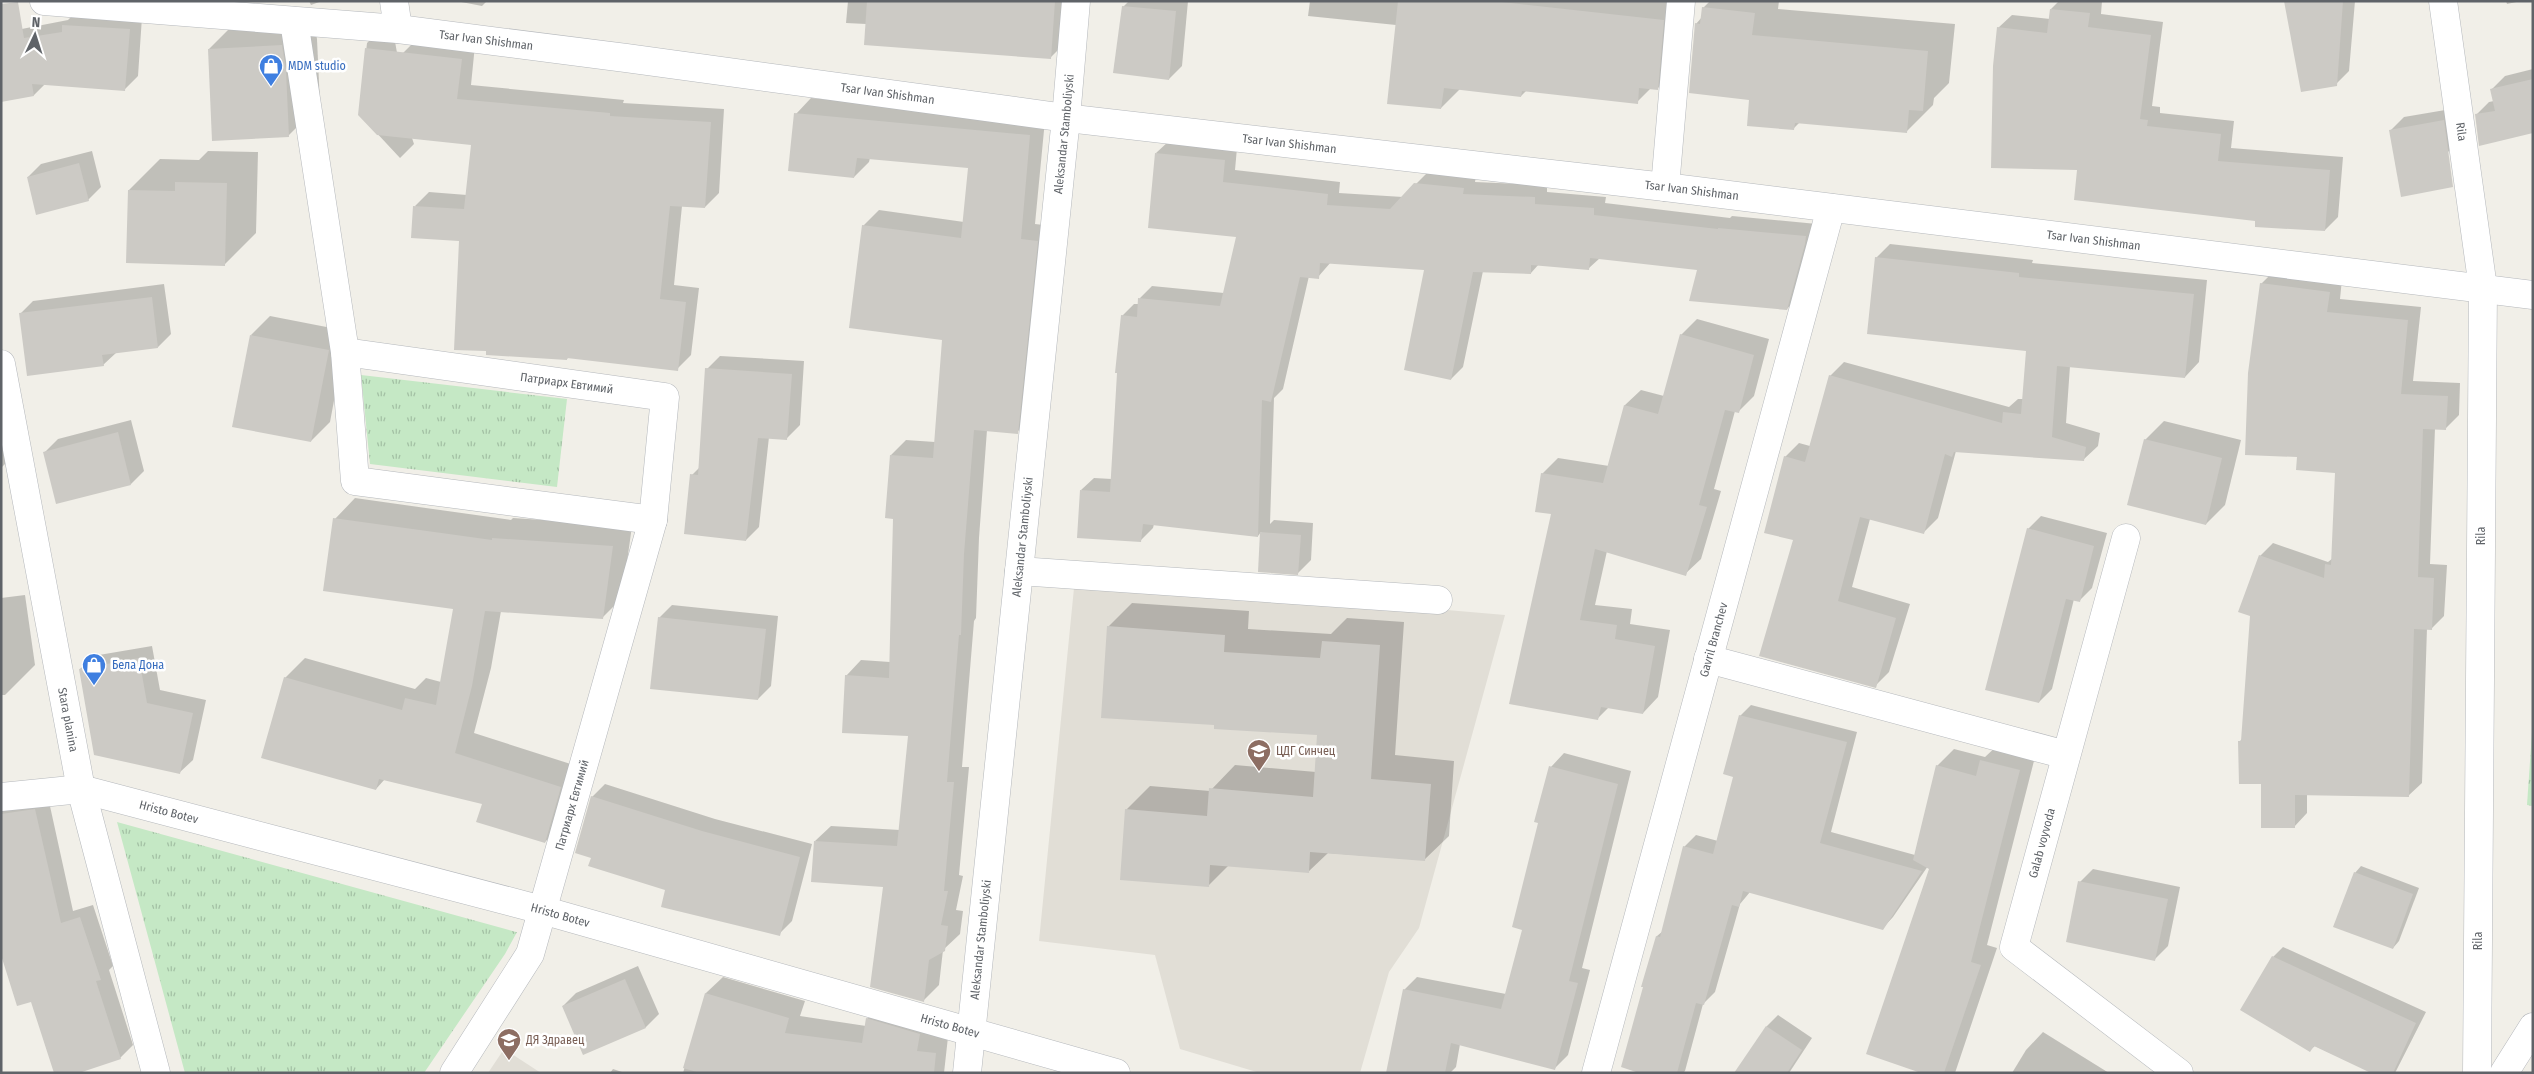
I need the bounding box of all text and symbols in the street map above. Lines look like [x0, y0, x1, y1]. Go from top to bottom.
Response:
north arrow [10, 10, 60, 60]
text: N [31, 14, 41, 31]
street label: Tsar Ivan Shishman [438, 27, 534, 53]
shop icon: MDM studio [258, 53, 284, 87]
place label: MDM studio [288, 59, 346, 73]
street label: Aleksandar Stamboliyski [1051, 73, 1077, 195]
street label: Tsar Ivan Shishman [840, 80, 935, 107]
street label: Rila [2453, 122, 2469, 142]
street label: Tsar Ivan Shishman [1242, 131, 1337, 156]
street label: Tsar Ivan Shishman [1644, 178, 1740, 203]
street label: Tsar Ivan Shishman [2046, 228, 2141, 253]
street label: Патриарх Евтимий [519, 370, 614, 397]
street label: Aleksandar Stamboliyski [1009, 476, 1036, 597]
street label: Rila [2474, 527, 2488, 545]
street label: Gavril Branchev [1697, 600, 1731, 678]
shop icon: Бела Дона [81, 652, 107, 686]
place label: Бела Дона [112, 658, 164, 672]
street label: Stara planina [55, 686, 81, 753]
school or university icon: ЦДГ Синчец [1246, 738, 1272, 772]
place label: ЦДГ Синчец [1276, 744, 1336, 758]
street label: Патриарх Евтимий [552, 758, 592, 852]
street label: Hristo Botev [138, 798, 200, 827]
street label: Galab voyvoda [2026, 806, 2058, 879]
street label: Aleksandar Stamboliyski [968, 879, 994, 1000]
street label: Hristo Botev [529, 900, 592, 930]
street label: Rila [2471, 932, 2485, 950]
street label: Hristo Botev [919, 1011, 981, 1041]
school or university icon: ДЯ Здравец [496, 1027, 522, 1061]
place label: ДЯ Здравец [525, 1033, 585, 1047]

